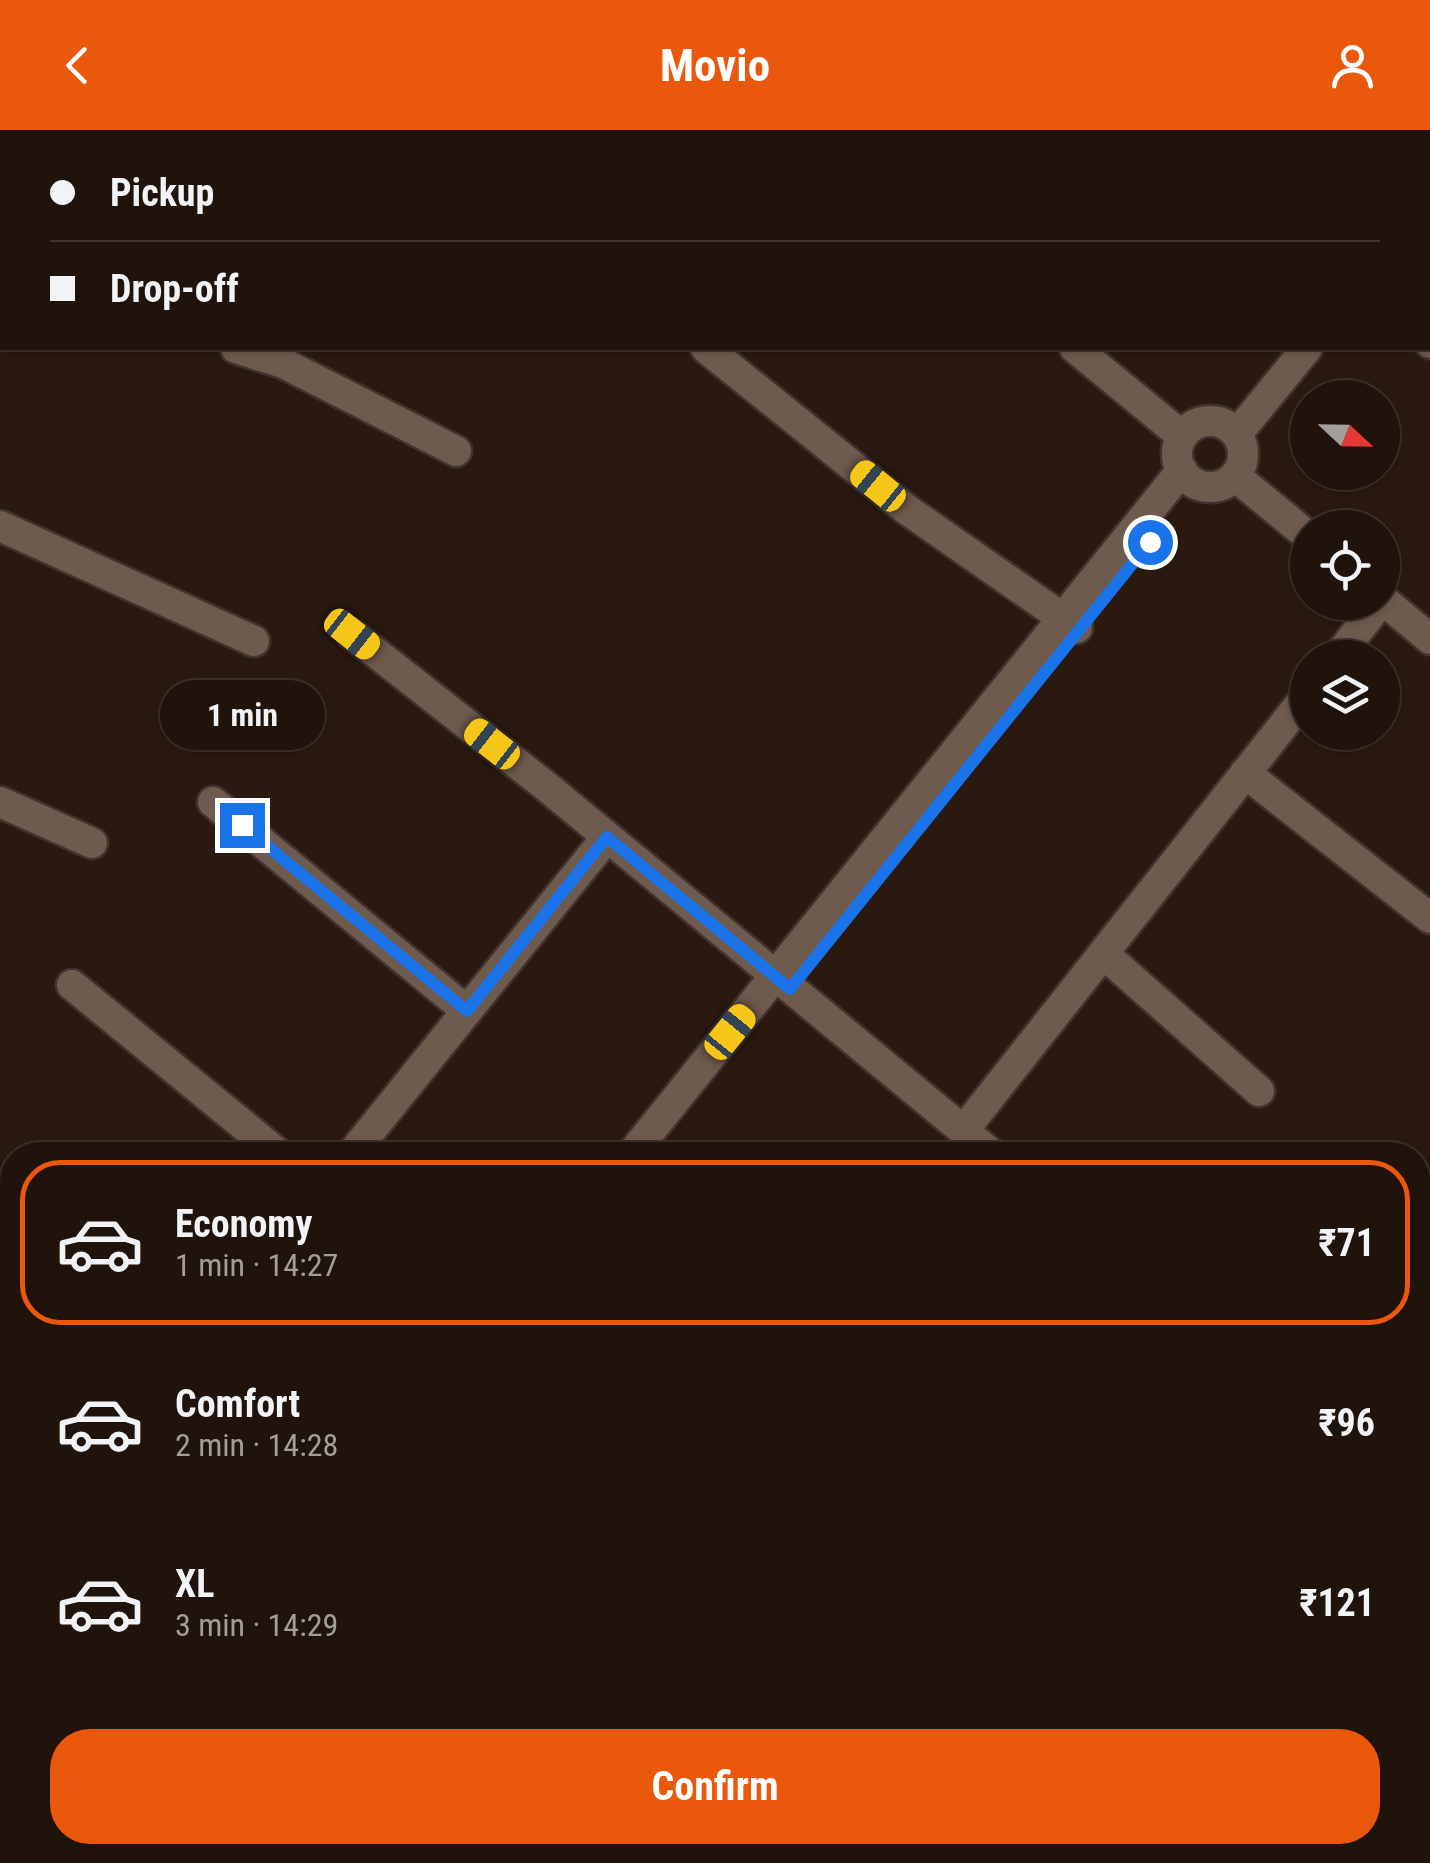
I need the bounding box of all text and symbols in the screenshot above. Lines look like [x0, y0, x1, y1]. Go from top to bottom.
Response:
icon: back [50, 38, 105, 93]
icon: person [1325, 38, 1380, 93]
text: Movio [660, 39, 770, 92]
text: Pickup [110, 171, 214, 215]
text: Drop-off [110, 267, 239, 311]
north arrow [1290, 380, 1400, 490]
map controls [1290, 380, 1400, 750]
car [845, 455, 911, 517]
button: locate [1290, 510, 1400, 620]
route start [1128, 520, 1173, 565]
car [319, 604, 385, 664]
button: layers [1290, 640, 1400, 750]
callout: 1 min [160, 680, 324, 750]
text: 1 min [207, 696, 278, 734]
car [459, 714, 525, 774]
route end [220, 803, 265, 848]
car [699, 999, 761, 1065]
icon: car [55, 1198, 145, 1288]
text: Economy [175, 1202, 312, 1246]
text: ₹71 [1319, 1221, 1375, 1265]
text: 1 min · 14:27 [175, 1246, 338, 1284]
icon: car [55, 1378, 145, 1468]
text: Comfort [175, 1382, 300, 1426]
text: ₹96 [1319, 1401, 1375, 1445]
text: 2 min · 14:28 [175, 1426, 338, 1464]
icon: car [55, 1558, 145, 1648]
text: XL [175, 1562, 214, 1606]
text: ₹121 [1299, 1581, 1375, 1625]
text: 3 min · 14:29 [175, 1606, 338, 1644]
button: Confirm [50, 1729, 1380, 1844]

